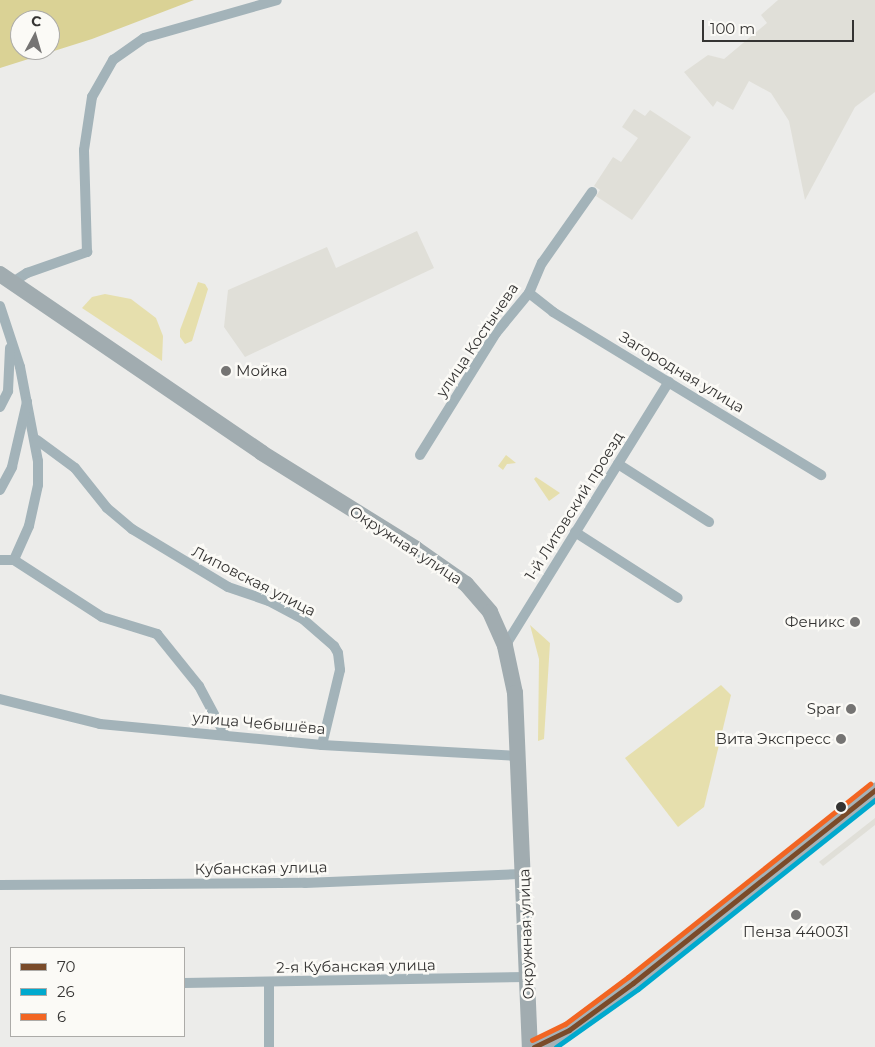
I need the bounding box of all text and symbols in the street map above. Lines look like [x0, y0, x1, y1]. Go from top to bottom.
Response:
north arrow [10, 10, 60, 60]
scale bar [705, 10, 858, 42]
text: С [30, 12, 42, 31]
text: 100 m [710, 19, 755, 38]
street label: улица Костычева [432, 280, 522, 400]
street label: Загородная улица [616, 328, 748, 416]
place label: Мойка [236, 362, 288, 380]
marker: Мойка [220, 365, 232, 377]
street label: 1-й Литовский проезд [521, 428, 627, 584]
street label: Окружная улица [346, 502, 466, 588]
street label: Липовская улица [189, 542, 319, 620]
place label: Феникс [785, 613, 845, 631]
marker: Феникс [849, 616, 861, 628]
place label: Spar [807, 700, 841, 718]
marker: Spar [845, 703, 857, 715]
street label: улица Чебышёва [192, 708, 326, 738]
place label: Вита Экспресс [716, 730, 831, 748]
marker: Вита Экспресс [835, 733, 847, 745]
unlabelled marker [836, 802, 846, 812]
street label: Кубанская улица [194, 858, 328, 878]
street label: Окружная улица [515, 868, 537, 1000]
marker: Пенза 440031 [790, 909, 802, 921]
place label: Пенза 440031 [743, 923, 849, 941]
legend [10, 947, 185, 1037]
street label: 2-я Кубанская улица [276, 956, 436, 976]
text: 70 [57, 957, 75, 976]
text: 26 [57, 982, 75, 1001]
text: 6 [57, 1007, 66, 1026]

